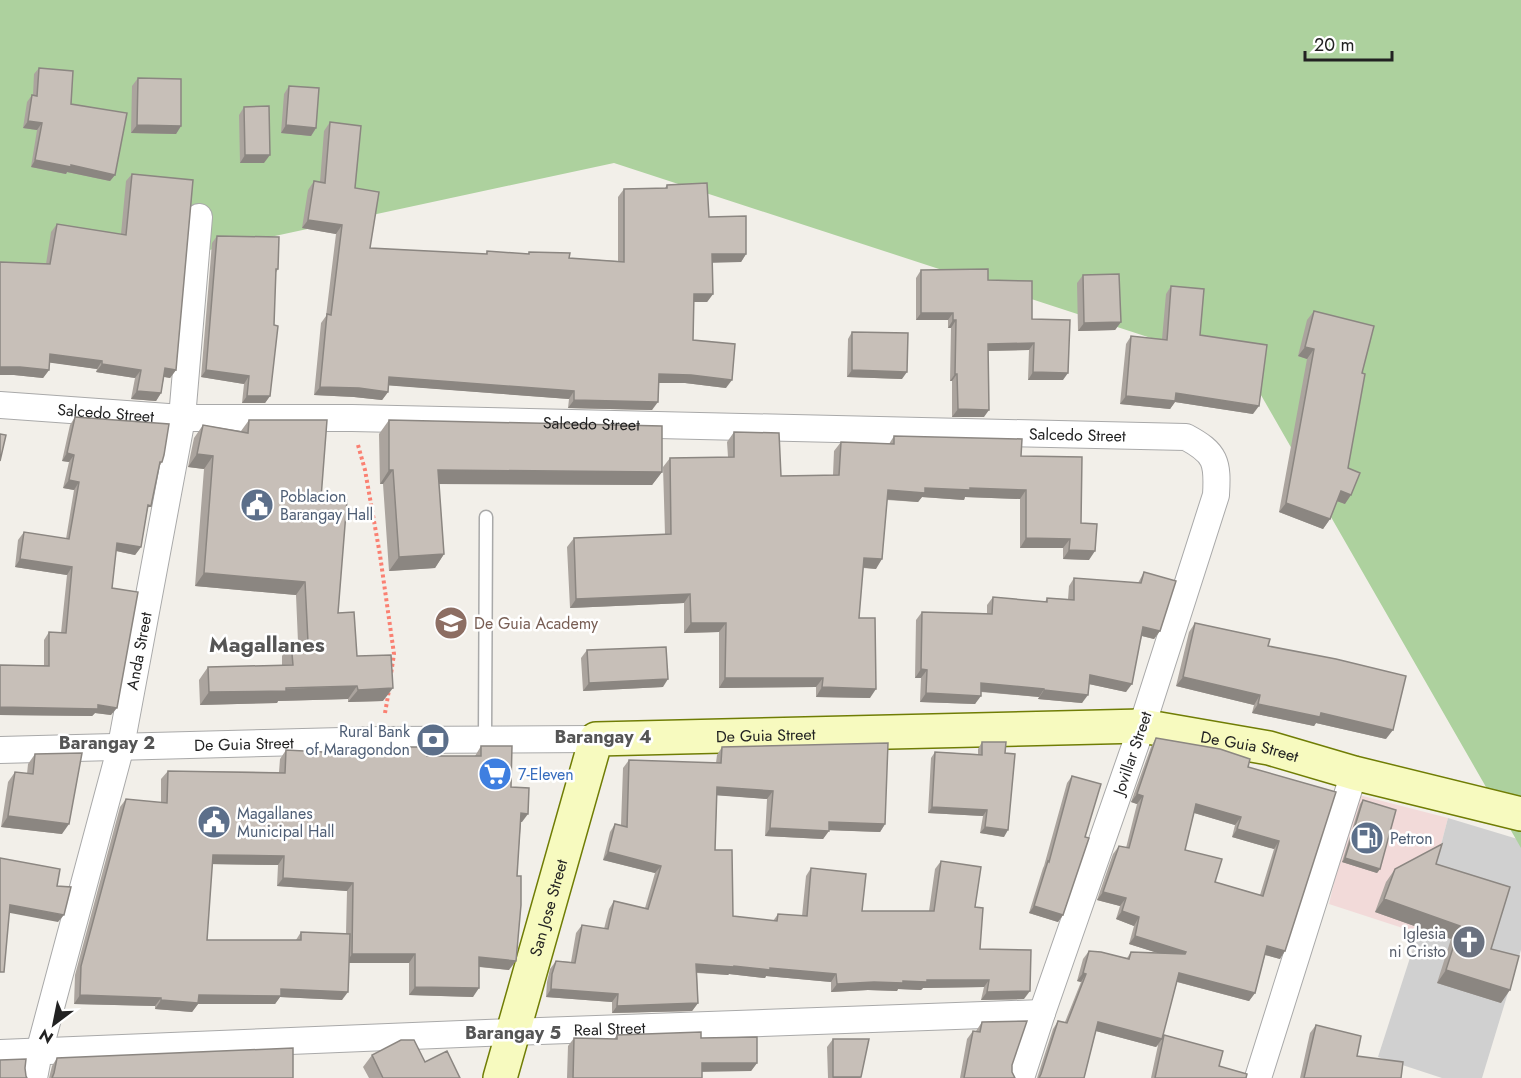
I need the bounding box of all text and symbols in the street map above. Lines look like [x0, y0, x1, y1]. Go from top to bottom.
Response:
scale bar [1305, 24, 1392, 62]
text: 20 m [1314, 32, 1354, 58]
street label: Salcedo Street [57, 398, 155, 428]
street label: Salcedo Street [543, 411, 640, 437]
street label: Salcedo Street [1029, 422, 1126, 448]
place label: Poblacion Barangay Hall [280, 485, 373, 526]
public building icon: Poblacion Barangay Hall [239, 487, 275, 523]
school or university icon: De Guia Academy [433, 605, 469, 641]
street label: Anda Street [121, 610, 158, 692]
place label: De Guia Academy [474, 612, 599, 635]
district label: Magallanes [209, 628, 325, 660]
street label: Jovillar Street [1107, 708, 1158, 800]
place label: Rural Bank of Maragondon [306, 720, 411, 761]
bank icon: Rural Bank of Maragondon [415, 722, 451, 758]
street label: De Guia Street [716, 723, 816, 748]
district label: Barangay 4 [554, 724, 652, 750]
street label: De Guia Street [1199, 725, 1301, 768]
district label: Barangay 2 [59, 730, 155, 756]
street label: De Guia Street [194, 731, 294, 757]
supermarket icon: 7-Eleven [477, 756, 513, 792]
place label: 7-Eleven [518, 763, 574, 786]
place label: Magallanes Municipal Hall [237, 802, 335, 843]
public building icon: Magallanes Municipal Hall [196, 804, 232, 840]
fuel station icon: Petron [1349, 820, 1385, 856]
place label: Petron [1390, 827, 1433, 850]
street label: San Jose Street [524, 856, 573, 959]
place label: Iglesia ni Cristo [1389, 922, 1446, 963]
church icon: Iglesia ni Cristo [1451, 924, 1487, 960]
north arrow [24, 994, 84, 1054]
street label: Real Street [573, 1016, 646, 1042]
district label: Barangay 5 [465, 1020, 561, 1046]
text: N [35, 1023, 58, 1049]

